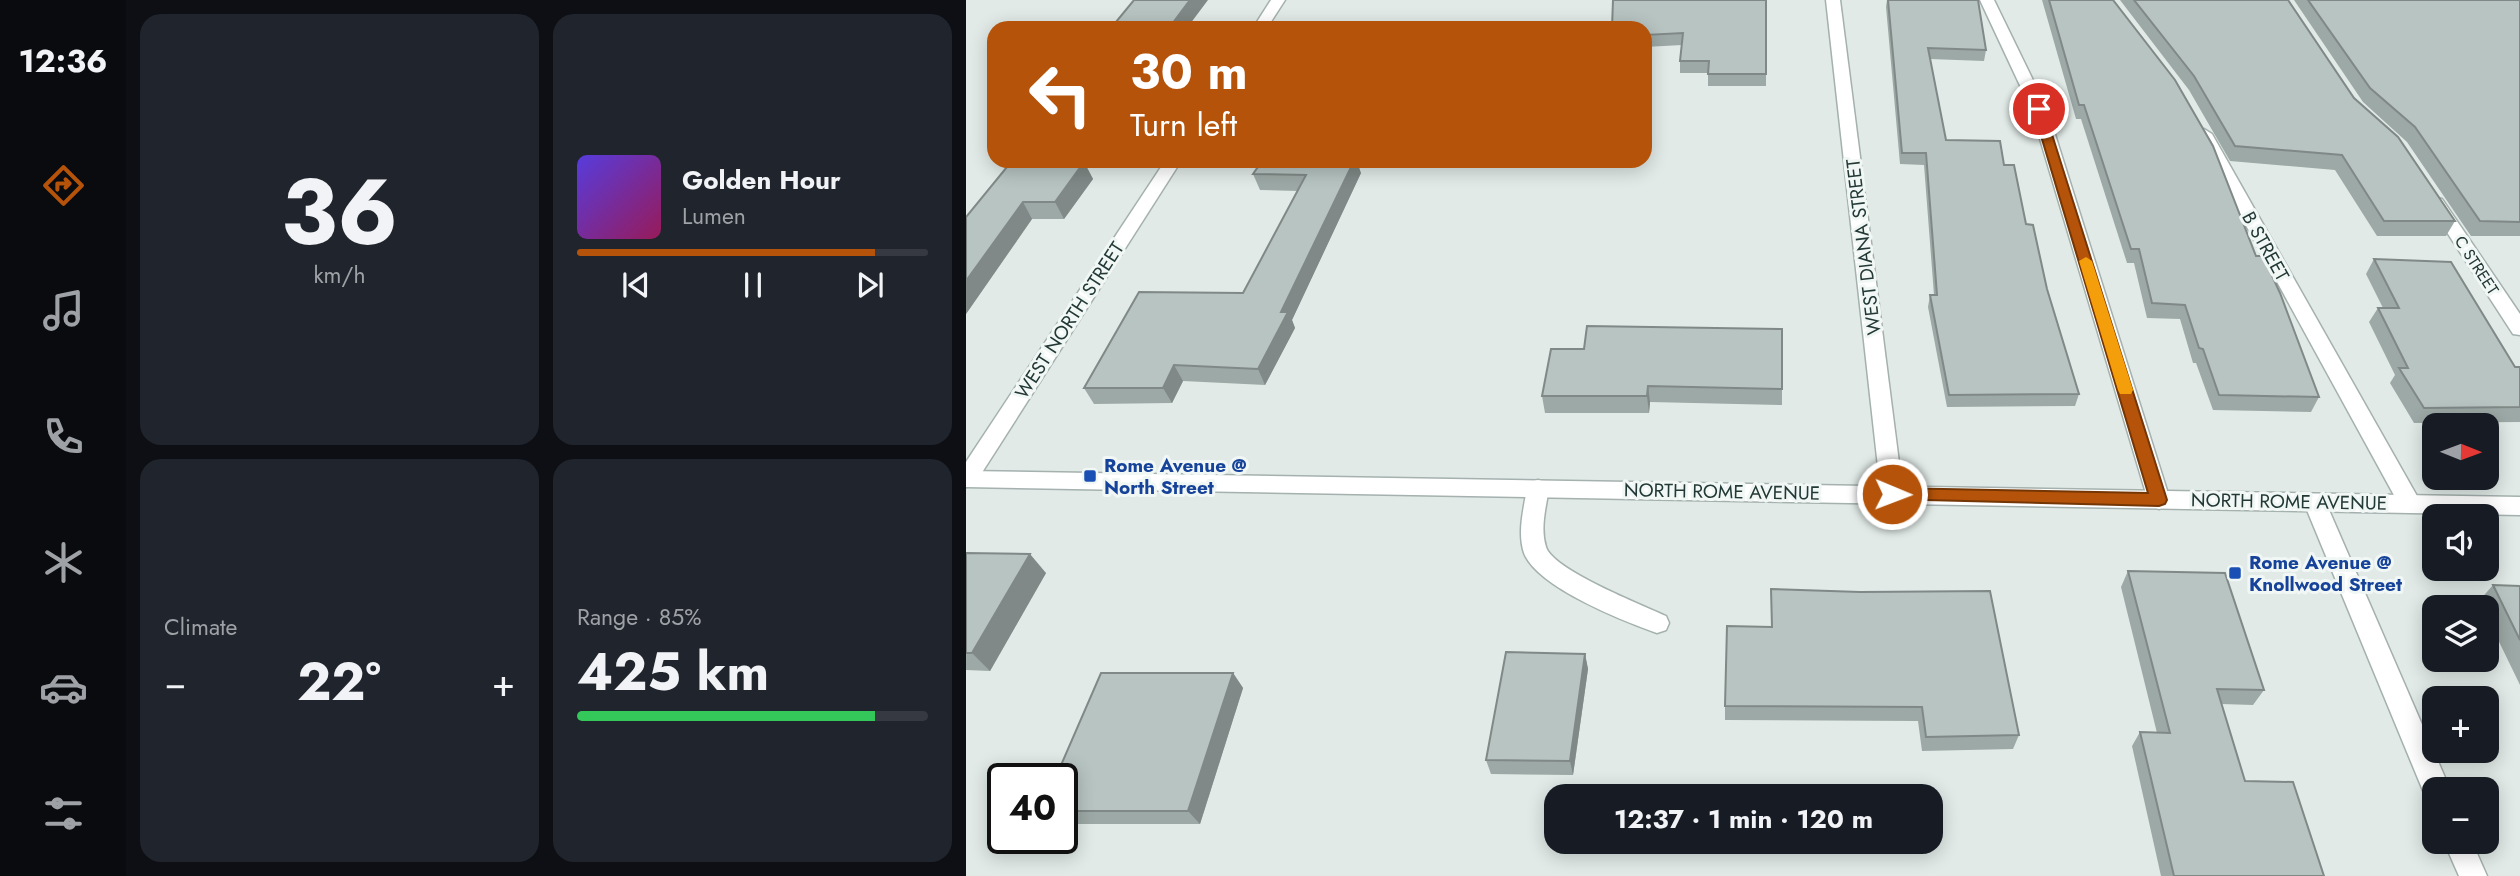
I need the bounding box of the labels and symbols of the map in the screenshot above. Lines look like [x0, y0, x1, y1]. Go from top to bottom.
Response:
pin [2009, 79, 2069, 139]
street label: WEST DIANA STREET [1839, 157, 1888, 336]
street label: B STREET [2235, 206, 2296, 286]
street label: C STREET [2449, 231, 2504, 300]
street label: WEST NORTH STREET [1008, 236, 1130, 404]
north arrow [2422, 413, 2499, 490]
place label: Rome Avenue @ North Street [1104, 452, 1247, 501]
position arrow [1855, 457, 1929, 531]
marker: Rome Avenue @ North Street [1082, 468, 1098, 484]
street label: NORTH ROME AVENUE [1624, 476, 1820, 507]
street label: NORTH ROME AVENUE [2191, 486, 2387, 517]
place label: Rome Avenue @ Knollwood Street [2249, 549, 2402, 598]
marker: Rome Avenue @ Knollwood Street [2227, 565, 2243, 581]
speed limit sign: 40 [987, 763, 1078, 854]

